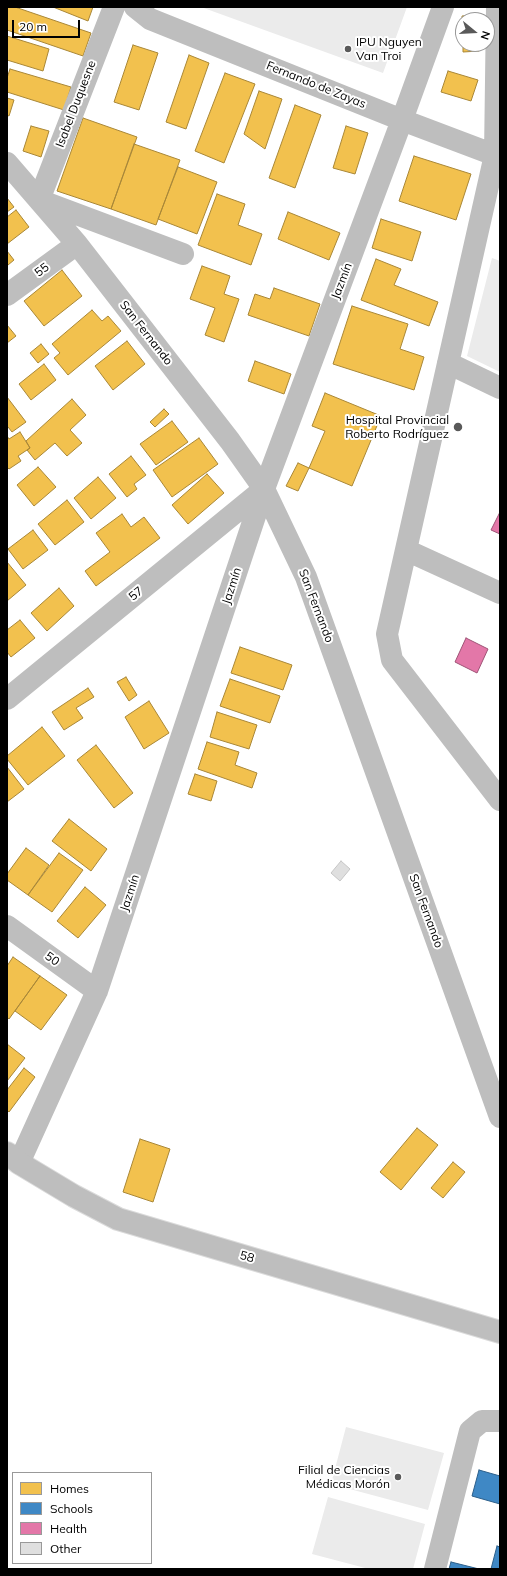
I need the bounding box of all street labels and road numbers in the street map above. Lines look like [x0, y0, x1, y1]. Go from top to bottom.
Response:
street label: Isabel Duquesne [53, 58, 99, 150]
street label: Fernando de Zayas [264, 58, 368, 112]
street label: 55 [32, 260, 52, 280]
street label: Jazmín [329, 261, 355, 301]
street label: San Fernando [116, 298, 176, 368]
street label: Jazmín [219, 566, 245, 606]
street label: San Fernando [295, 567, 337, 645]
street label: 57 [126, 584, 146, 604]
street label: San Fernando [406, 872, 446, 950]
street label: Jazmín [117, 873, 143, 913]
street label: 50 [42, 949, 62, 969]
street label: 58 [238, 1248, 256, 1266]

